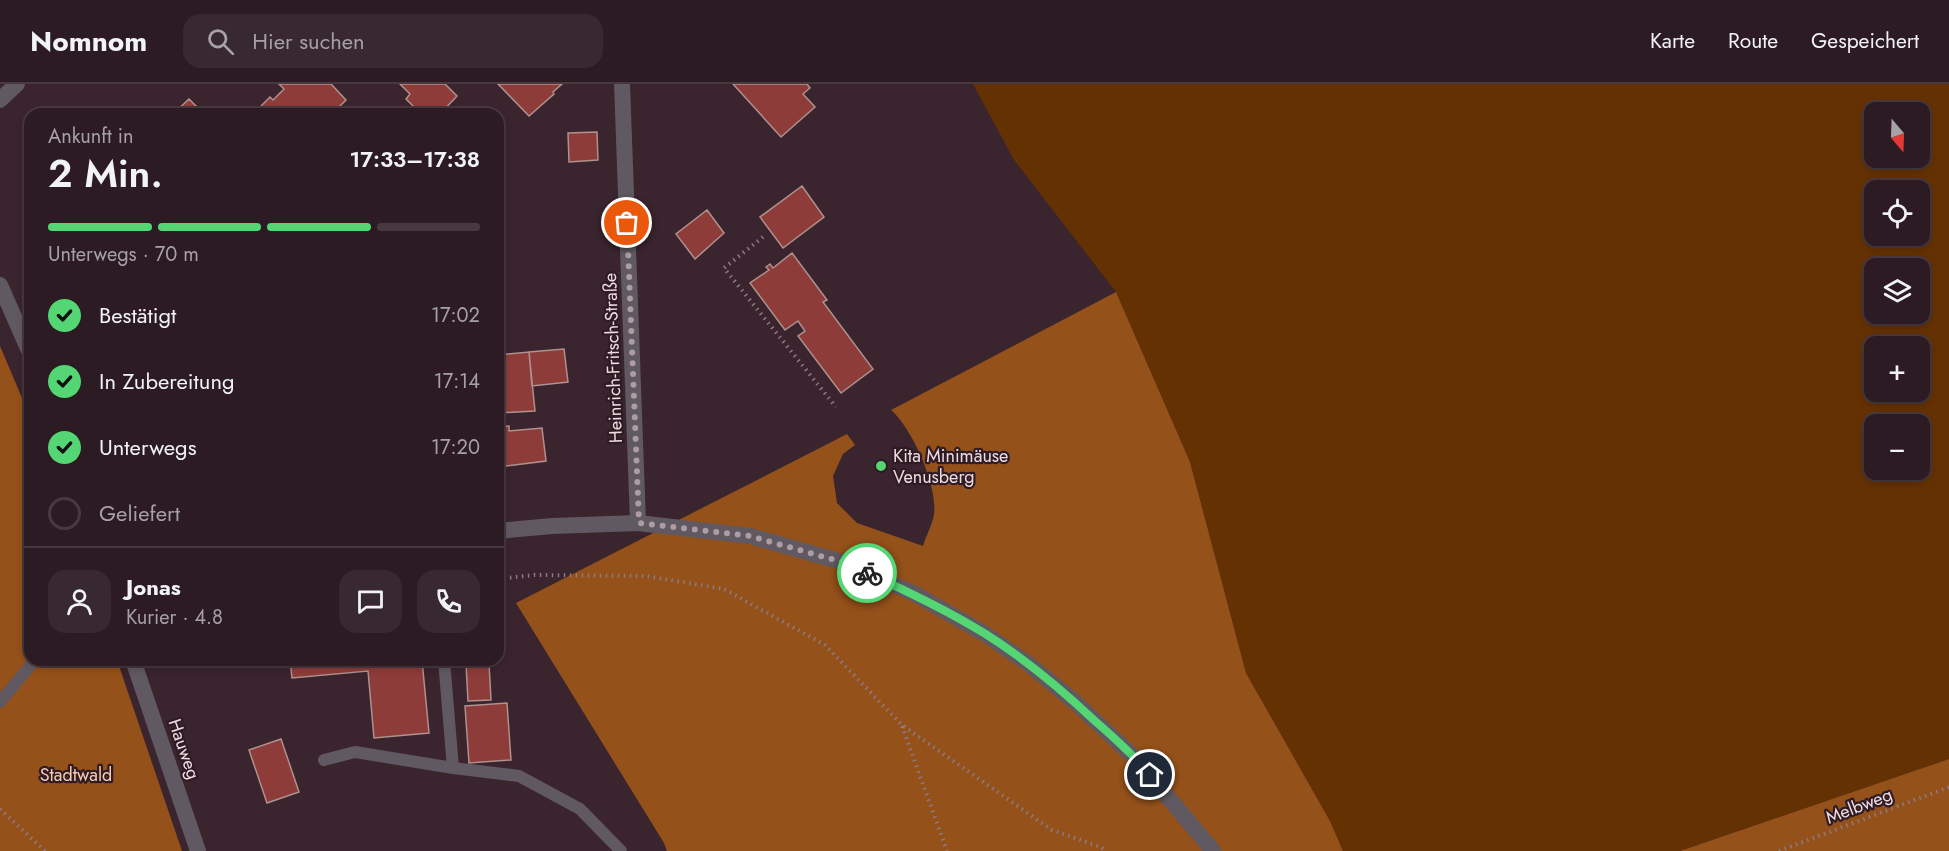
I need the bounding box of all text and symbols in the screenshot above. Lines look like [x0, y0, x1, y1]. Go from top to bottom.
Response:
search box [183, 14, 603, 68]
text: Nomnom [30, 21, 147, 62]
icon: search [204, 25, 237, 58]
text: Hier suchen [252, 25, 365, 57]
text: Karte [1650, 26, 1695, 56]
text: Route [1728, 26, 1778, 56]
text: Gespeichert [1811, 26, 1919, 56]
north arrow [1864, 102, 1930, 168]
map controls [1864, 102, 1930, 480]
text: Ankunft in [48, 122, 134, 151]
text: 17:33–17:38 [349, 143, 480, 175]
text: 2 Min. [48, 145, 163, 202]
button: locate [1864, 180, 1930, 246]
pin [601, 197, 652, 248]
icon: bag [610, 206, 643, 239]
text: Unterwegs · 70 m [48, 240, 199, 269]
button: layers [1864, 258, 1930, 324]
street label: Heinrich-Fritsch-Straße [597, 272, 629, 444]
icon: check [48, 299, 81, 332]
text: Bestätigt [99, 299, 176, 331]
text: 17:02 [431, 301, 480, 330]
button: + [1864, 336, 1930, 402]
icon: check [48, 365, 81, 398]
text: In Zubereitung [99, 365, 234, 397]
text: 17:14 [434, 367, 480, 396]
button: − [1864, 414, 1930, 480]
icon: check [48, 431, 81, 464]
text: Unterwegs [99, 431, 197, 463]
text: 17:20 [431, 433, 480, 462]
place label: Kita Minimäuse Venusberg [893, 443, 1008, 490]
marker: Kita Minimäuse Venusberg [874, 459, 888, 473]
text: Geliefert [99, 497, 180, 529]
courier [837, 543, 897, 603]
icon: bike [851, 557, 884, 590]
button: person [48, 570, 111, 633]
button: chat [339, 570, 402, 633]
button: phone [417, 570, 480, 633]
text: Jonas [126, 571, 181, 603]
text: Kurier · 4.8 [126, 603, 223, 632]
street label: Hauweg [162, 715, 206, 783]
pin [1124, 749, 1175, 800]
icon: home [1133, 758, 1166, 791]
park label: Stadtwald [40, 762, 112, 788]
street label: Melbweg [1822, 781, 1896, 831]

